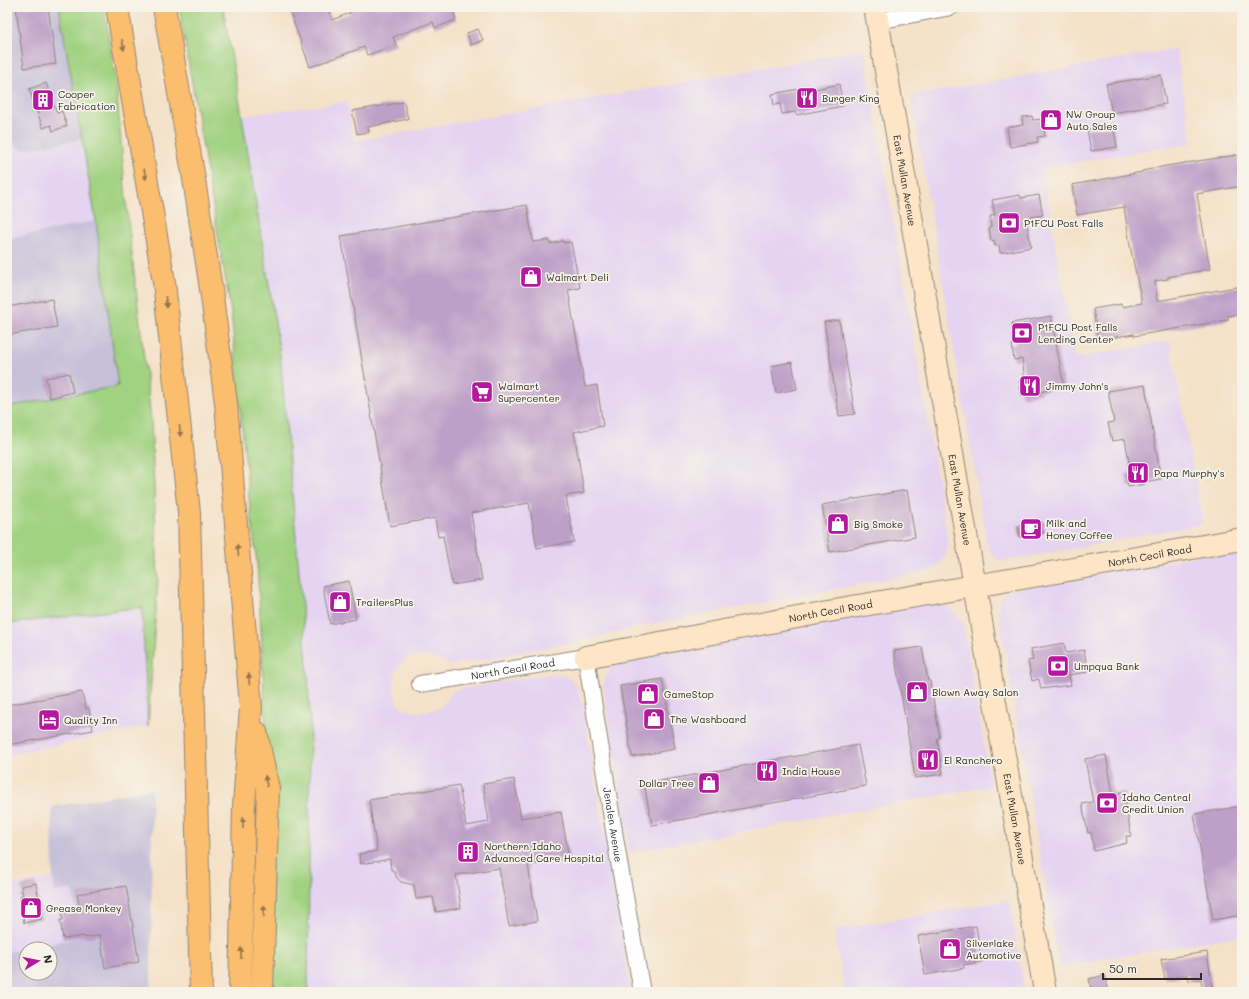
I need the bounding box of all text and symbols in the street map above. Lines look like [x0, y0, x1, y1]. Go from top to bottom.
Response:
one-way arrow [121, 39, 127, 52]
restaurant icon: Burger King [794, 85, 820, 111]
building icon: Cooper Fabrication [30, 87, 56, 113]
place label: Cooper Fabrication [58, 87, 115, 113]
place label: Burger King [822, 91, 880, 105]
shop icon: NW Group Auto Sales [1038, 107, 1064, 133]
place label: NW Group Auto Sales [1066, 107, 1117, 133]
street label: East Mullan Avenue [890, 134, 920, 227]
one-way arrow [142, 168, 148, 180]
bank icon: P1FCU Post Falls [996, 210, 1022, 236]
place label: P1FCU Post Falls [1024, 216, 1104, 230]
shop icon: Walmart Deli [518, 264, 544, 290]
place label: Walmart Deli [546, 270, 609, 284]
one-way arrow [163, 296, 169, 308]
bank icon: P1FCU Post Falls Lending Center [1009, 320, 1035, 346]
place label: P1FCU Post Falls Lending Center [1038, 320, 1118, 346]
restaurant icon: Jimmy John's [1017, 373, 1043, 399]
supermarket icon: Walmart Supercenter [469, 379, 495, 405]
place label: Walmart Supercenter [498, 379, 560, 405]
place label: Jimmy John's [1046, 379, 1109, 393]
one-way arrow [177, 425, 184, 437]
street label: East Mullan Avenue [945, 453, 975, 547]
restaurant icon: Papa Murphy's [1125, 460, 1151, 486]
place label: Papa Murphy's [1154, 466, 1225, 480]
shop icon: Big Smoke [825, 511, 851, 537]
cafe icon: Milk and Honey Coffee [1018, 516, 1044, 542]
place label: Milk and Honey Coffee [1046, 516, 1112, 542]
place label: Big Smoke [854, 517, 903, 531]
street label: North Cecil Road [1107, 541, 1193, 570]
one-way arrow [235, 544, 241, 556]
shop icon: TrailersPlus [327, 589, 353, 615]
place label: TrailersPlus [356, 595, 414, 609]
street label: North Cecil Road [788, 597, 874, 625]
bank icon: Umpqua Bank [1045, 653, 1071, 679]
street label: North Cecil Road [470, 655, 556, 683]
place label: Umpqua Bank [1074, 659, 1139, 673]
one-way arrow [245, 673, 252, 685]
shop icon: Blown Away Salon [904, 679, 930, 705]
shop icon: GameStop [635, 681, 661, 707]
place label: Blown Away Salon [932, 685, 1018, 699]
place label: GameStop [664, 687, 714, 701]
shop icon: The Washboard [641, 706, 667, 732]
hotel icon: Quality Inn [36, 707, 62, 733]
place label: The Washboard [670, 712, 746, 726]
place label: Quality Inn [64, 713, 117, 727]
restaurant icon: El Ranchero [915, 747, 941, 773]
place label: El Ranchero [944, 753, 1002, 767]
restaurant icon: India House [754, 758, 780, 784]
place label: India House [782, 764, 840, 778]
shop icon: Dollar Tree [696, 770, 722, 796]
street label: East Mullan Avenue [1000, 772, 1030, 866]
one-way arrow [263, 775, 269, 787]
place label: Dollar Tree [639, 776, 694, 790]
street label: Jenalen Avenue [600, 786, 626, 863]
bank icon: Idaho Central Credit Union [1094, 790, 1120, 816]
place label: Idaho Central Credit Union [1122, 790, 1191, 816]
one-way arrow [240, 817, 247, 829]
building icon: Northern Idaho Advanced Care Hospital [455, 839, 481, 865]
place label: Northern Idaho Advanced Care Hospital [484, 839, 604, 865]
shop icon: Grease Monkey [18, 895, 44, 921]
place label: Grease Monkey [46, 901, 121, 915]
one-way arrow [261, 904, 267, 917]
shop icon: Silverlake Automotive [937, 936, 963, 962]
place label: Silverlake Automotive [966, 936, 1022, 962]
north arrow [18, 941, 58, 981]
one-way arrow [238, 946, 244, 959]
text: N [40, 954, 56, 965]
scale bar [1103, 955, 1201, 981]
text: 50 m [1109, 960, 1137, 976]

